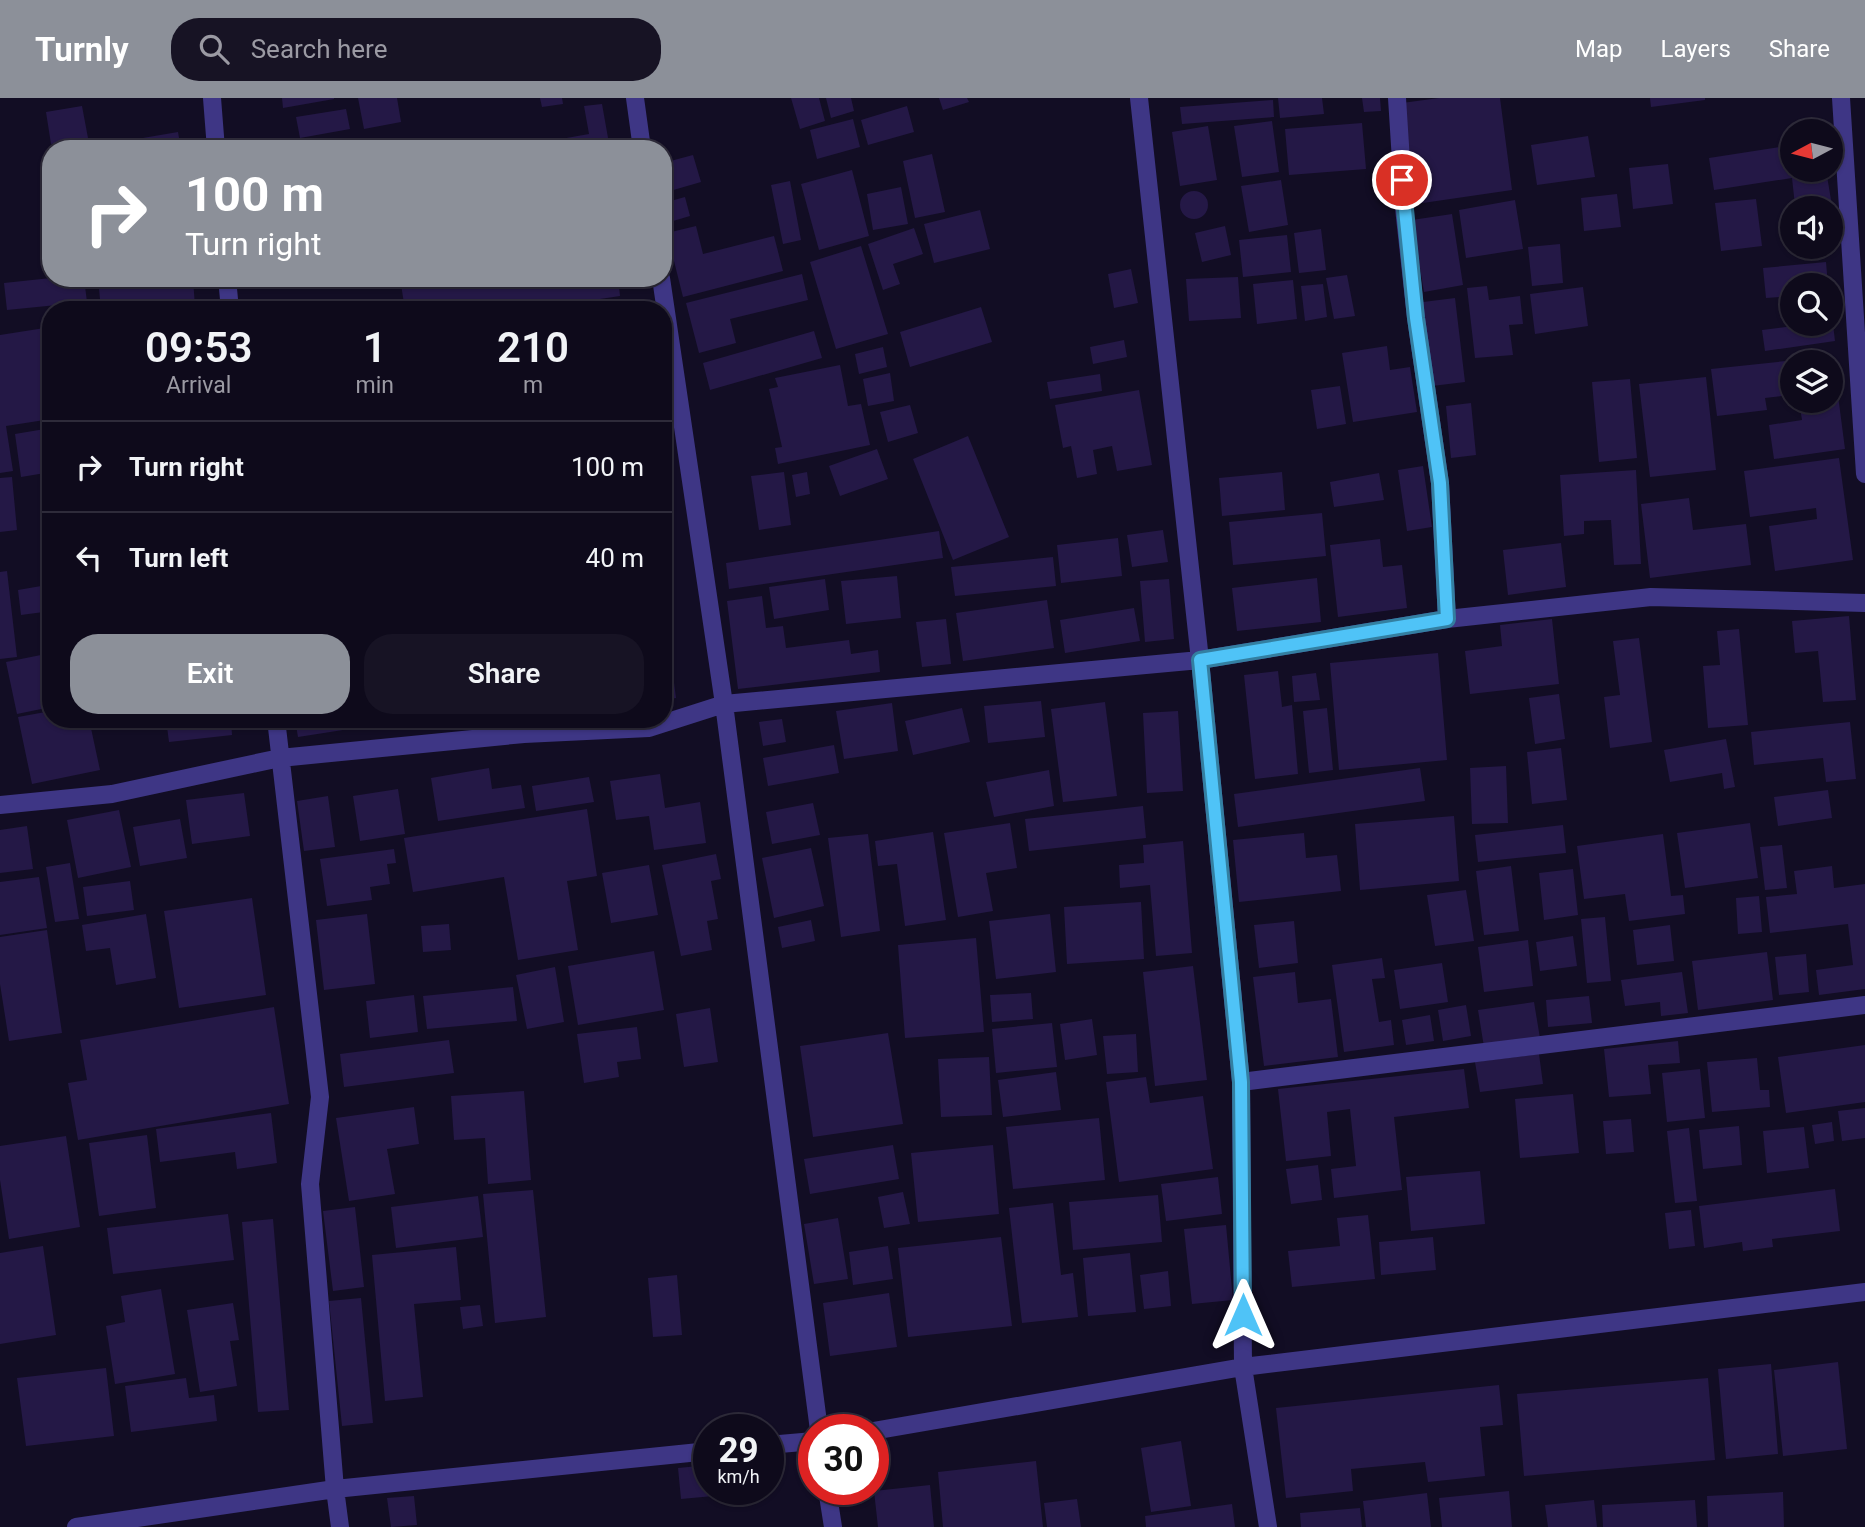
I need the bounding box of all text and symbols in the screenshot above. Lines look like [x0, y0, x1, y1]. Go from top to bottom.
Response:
search box [171, 18, 661, 81]
text: Turnly [35, 30, 129, 69]
icon: search [195, 30, 233, 68]
text: Search here [251, 34, 387, 64]
text: Map [1575, 35, 1623, 63]
text: Layers [1661, 35, 1731, 63]
text: Share [1769, 35, 1830, 63]
north arrow [1780, 119, 1843, 182]
map controls [1780, 119, 1843, 413]
pin [1372, 150, 1432, 210]
icon: arrive [1383, 161, 1421, 199]
text: 100 m [185, 166, 324, 223]
icon: right [70, 168, 161, 259]
button: sound [1780, 196, 1843, 259]
text: Turn right [185, 225, 321, 263]
button: search [1780, 273, 1843, 336]
text: 09:53 [145, 323, 252, 372]
text: 1 [363, 323, 387, 372]
text: 210 [497, 323, 569, 372]
button: layers [1780, 350, 1843, 413]
text: Arrival [166, 372, 231, 399]
text: min [355, 372, 394, 399]
text: m [523, 372, 543, 399]
icon: right [70, 448, 108, 486]
text: Turn right [129, 452, 244, 482]
text: 100 m [571, 452, 644, 482]
icon: left [70, 539, 108, 577]
text: Turn left [129, 543, 228, 573]
text: 40 m [586, 543, 644, 573]
button: Exit [70, 634, 350, 714]
button: Share [364, 634, 644, 714]
position arrow [1206, 1278, 1280, 1352]
speed limit sign: 30 [798, 1414, 889, 1505]
text: 29 [718, 1430, 759, 1471]
text: km/h [717, 1466, 760, 1487]

